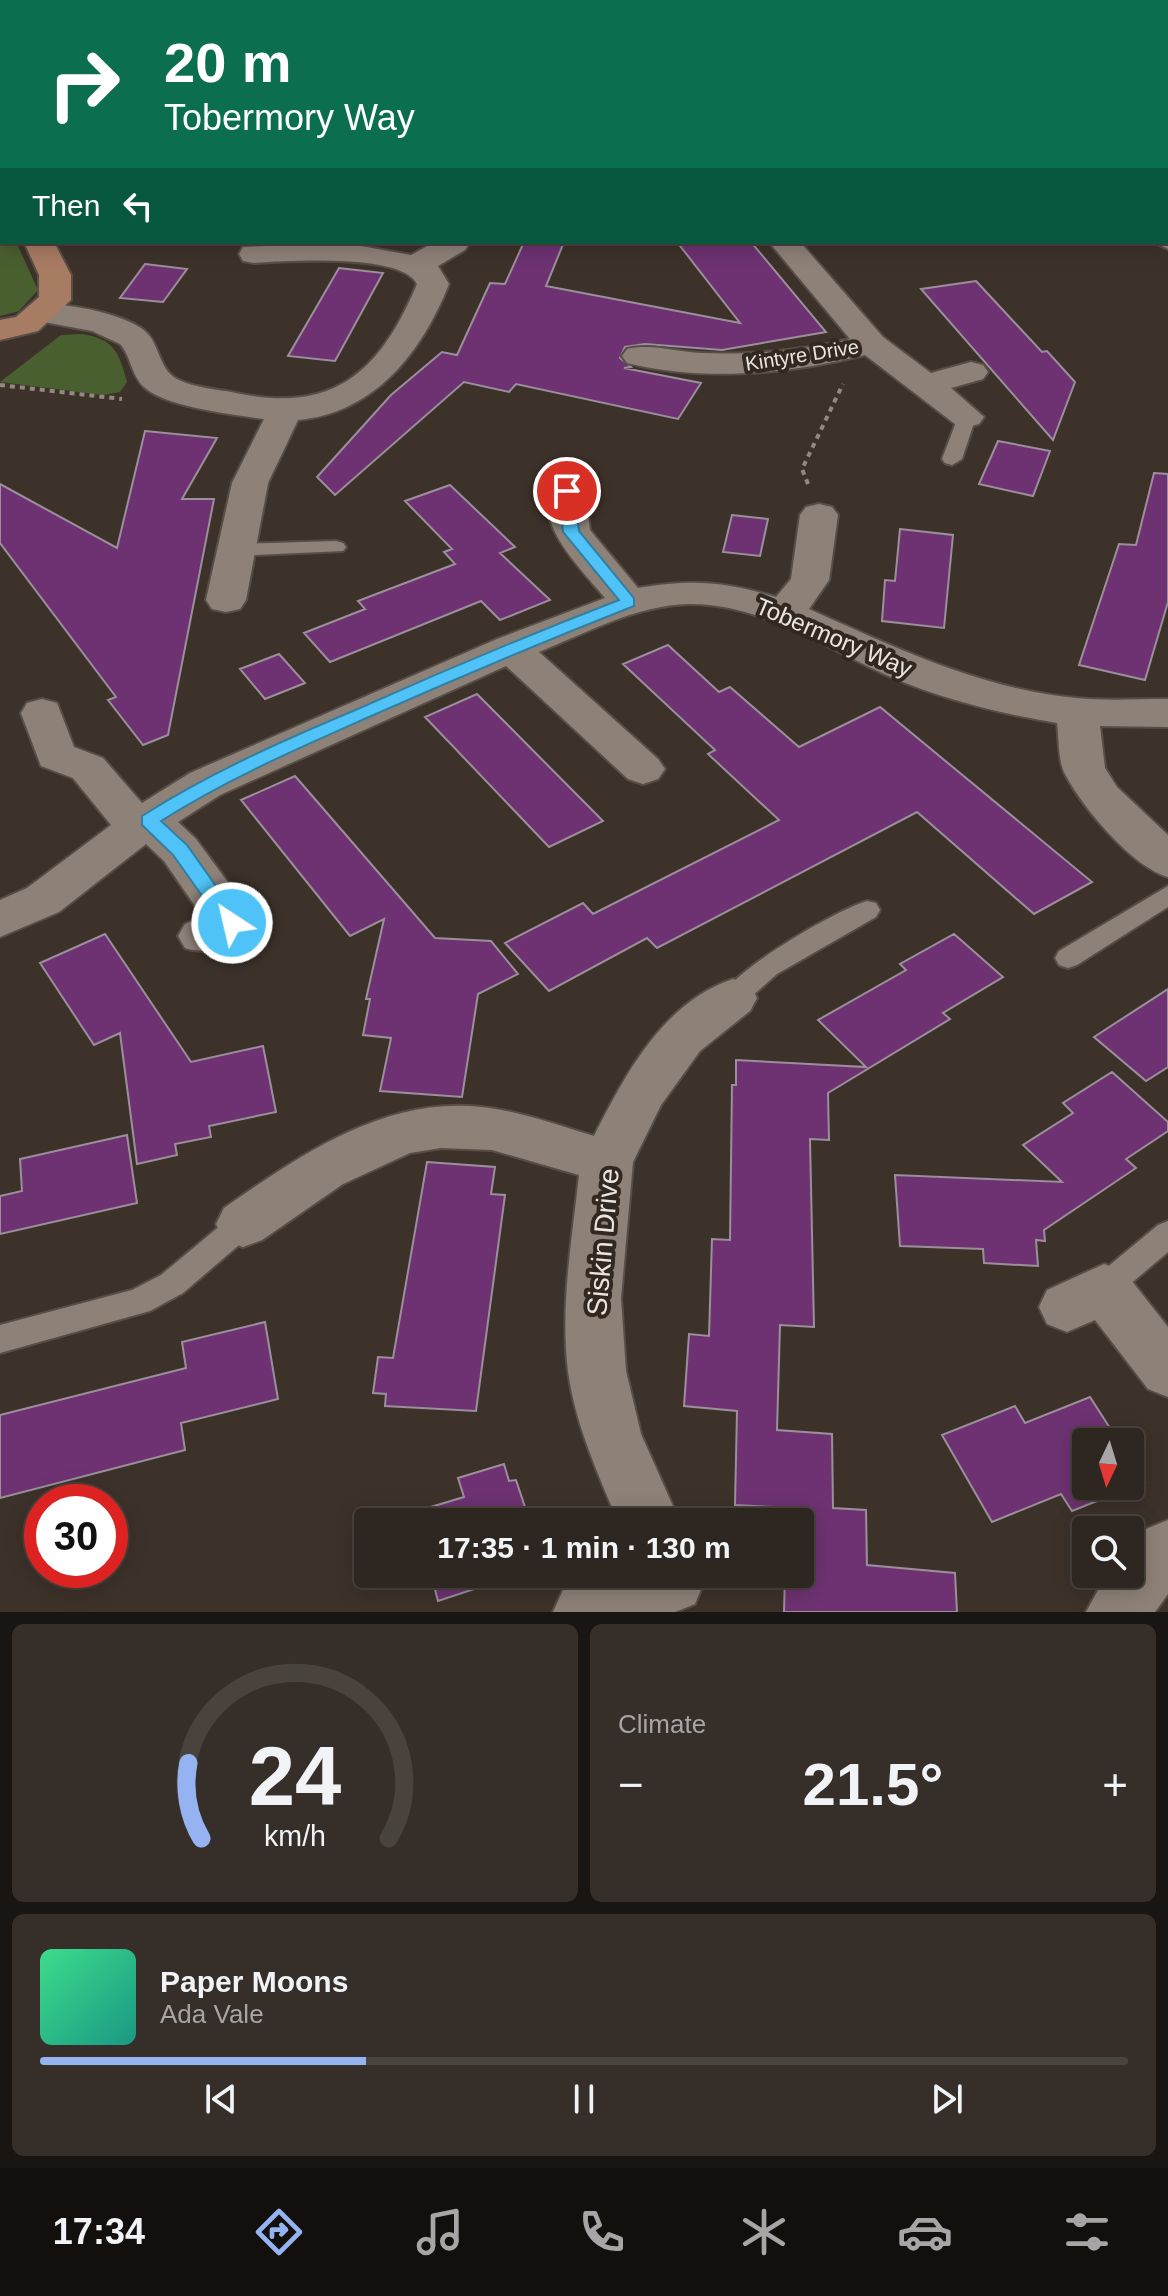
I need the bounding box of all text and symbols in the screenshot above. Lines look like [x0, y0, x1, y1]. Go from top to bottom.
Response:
text: 20 m [164, 31, 292, 94]
icon: right [32, 32, 136, 136]
text: Tobermory Way [164, 97, 415, 138]
icon: left [116, 184, 160, 228]
text: Then [32, 189, 100, 222]
street label: Kintyre Drive [744, 335, 860, 375]
pin [533, 457, 601, 525]
icon: arrive [545, 469, 589, 513]
street label: Tobermory Way [752, 592, 916, 682]
position arrow [190, 881, 274, 965]
street label: Siskin Drive [581, 1167, 625, 1317]
north arrow [1072, 1428, 1144, 1500]
map controls [1072, 1428, 1144, 1588]
speed limit sign: 30 [24, 1484, 128, 1588]
button: search [1072, 1516, 1144, 1588]
text: 17:35 · 1 min · 130 m [437, 1531, 731, 1564]
text: Climate [618, 1709, 706, 1739]
text: 24 [249, 1730, 341, 1823]
text: 21.5° [803, 1751, 943, 1818]
text: − [618, 1760, 644, 1809]
text: + [1102, 1760, 1128, 1809]
text: km/h [264, 1820, 326, 1852]
text: Paper Moons [160, 1965, 348, 1998]
text: Ada Vale [160, 1999, 264, 2029]
icon: previous [199, 2077, 243, 2121]
icon: pause [562, 2077, 606, 2121]
icon: next [925, 2077, 969, 2121]
icon: directions [251, 2204, 307, 2260]
icon: music [412, 2204, 468, 2260]
icon: phone [574, 2204, 630, 2260]
icon: climate [736, 2204, 792, 2260]
icon: car [897, 2204, 953, 2260]
icon: filters [1059, 2204, 1115, 2260]
text: 17:34 [53, 2211, 145, 2252]

